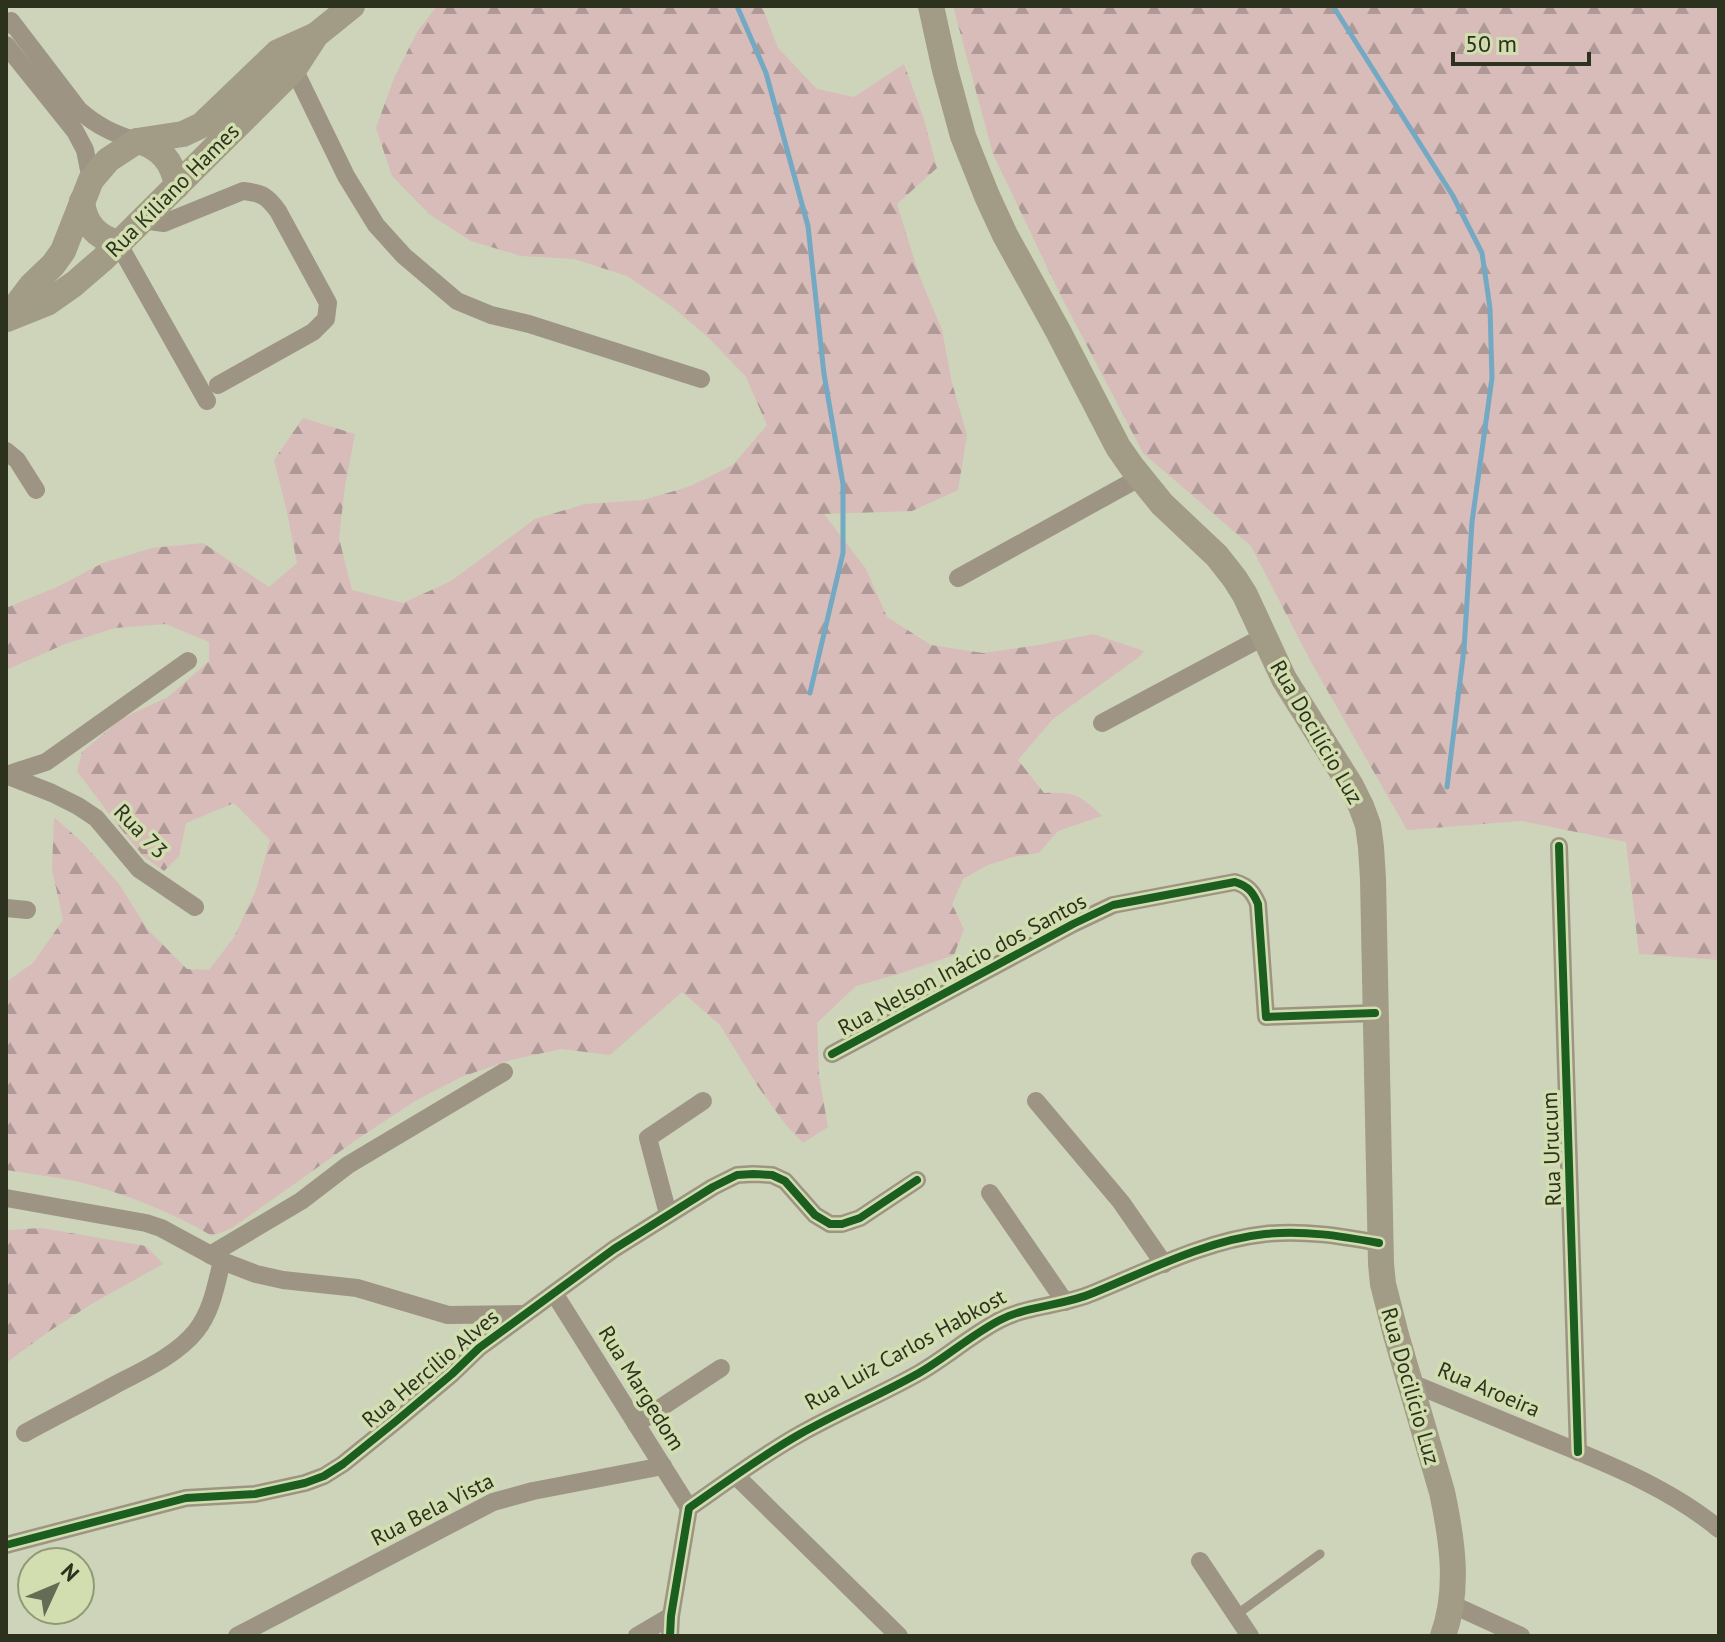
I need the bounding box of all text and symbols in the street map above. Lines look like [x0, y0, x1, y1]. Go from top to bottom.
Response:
scale bar [1453, 16, 1589, 66]
text: 50 m [1465, 28, 1517, 59]
street label: Rua Kiliano Hames [99, 117, 245, 263]
street label: Rua Docilício Luz [1264, 655, 1370, 809]
street label: Rua 73 [108, 798, 174, 864]
street label: Rua Nelson Inácio dos Santos [833, 887, 1091, 1041]
street label: Rua Urucum [1535, 1091, 1567, 1207]
street label: Rua Luiz Carlos Habkost [800, 1282, 1011, 1416]
street label: Rua Hercílio Alves [356, 1303, 504, 1433]
street label: Rua Docilício Luz [1375, 1304, 1447, 1468]
street label: Rua Margedom [593, 1320, 691, 1456]
street label: Rua Aroeira [1434, 1355, 1544, 1423]
street label: Rua Bela Vista [366, 1466, 498, 1552]
north arrow [16, 1546, 96, 1626]
text: N [55, 1557, 85, 1587]

